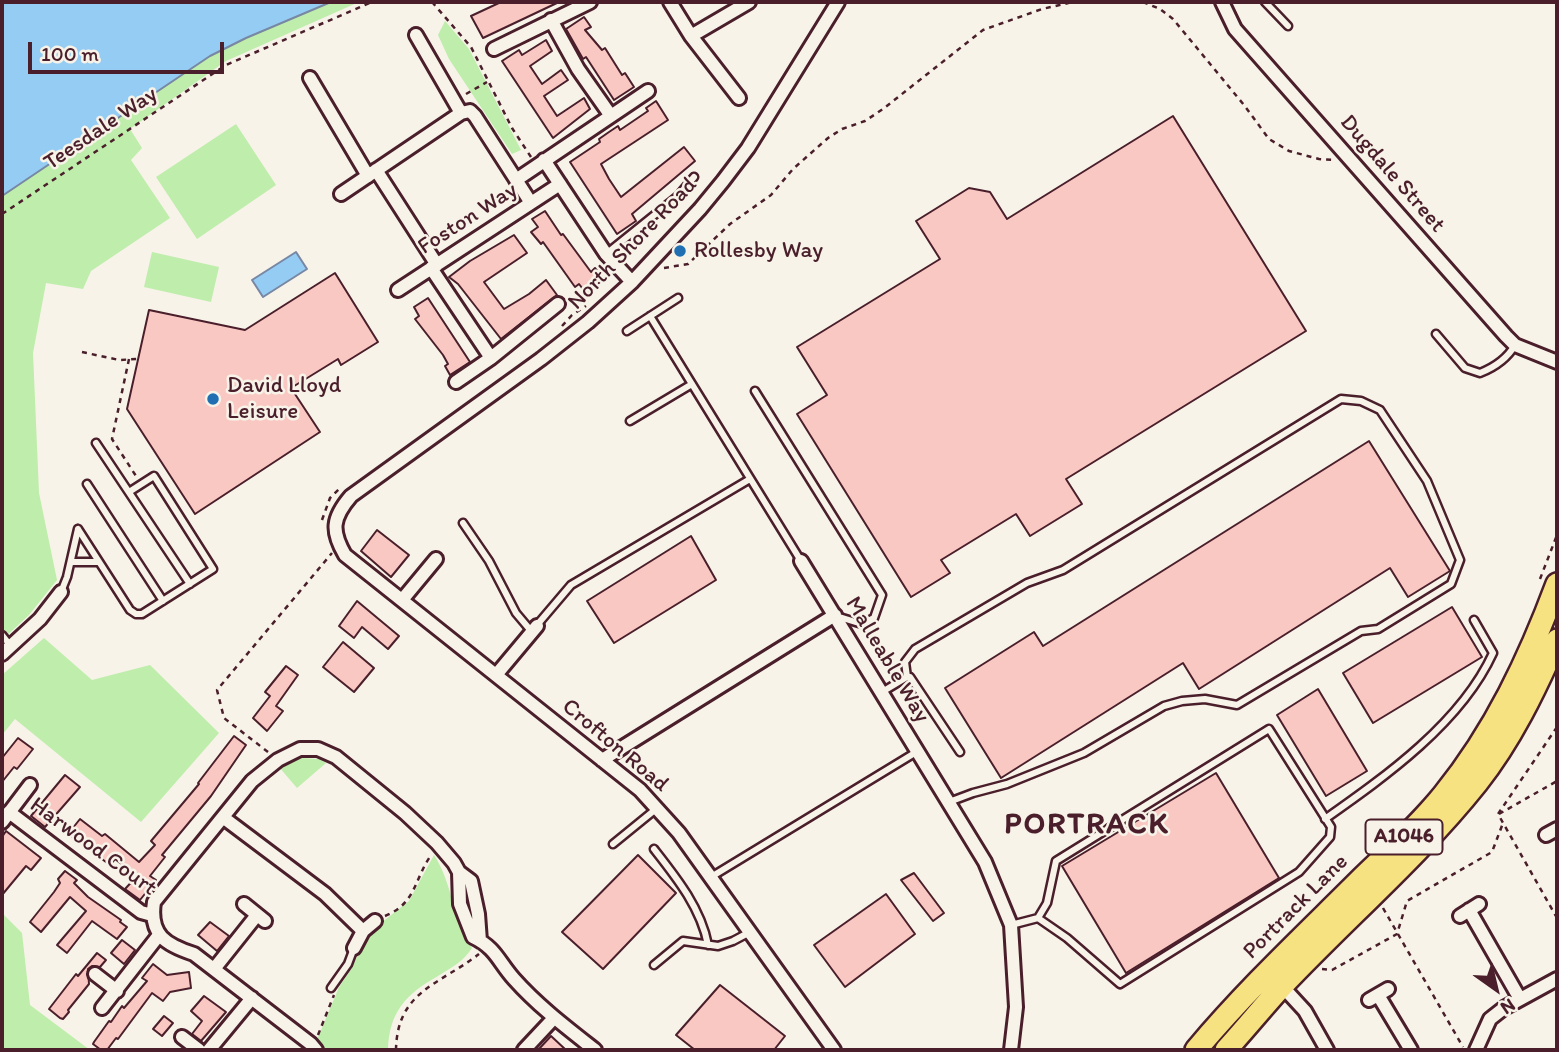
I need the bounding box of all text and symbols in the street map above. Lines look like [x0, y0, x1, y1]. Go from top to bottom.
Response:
scale bar [32, 28, 228, 72]
text: 100 m [41, 41, 99, 66]
street label: Teesdale Way [39, 81, 163, 177]
street label: Dugdale Street [1333, 110, 1451, 238]
street label: North Shore Road [563, 172, 703, 316]
street label: Foston Way [413, 177, 523, 261]
place label: Rollesby Way [694, 237, 823, 265]
marker: Rollesby Way [672, 243, 688, 259]
place label: David Lloyd Leisure [227, 372, 341, 426]
marker: David Lloyd Leisure [205, 391, 221, 407]
street label: Malleable Way [839, 592, 935, 728]
street label: Crofton Road [556, 693, 674, 799]
street label: Harwood Court [24, 792, 162, 902]
district label: PORTRACK [1005, 807, 1169, 843]
road number: A1046 [1366, 820, 1442, 854]
street label: Portrack Lane [1238, 849, 1354, 965]
north arrow [1461, 954, 1531, 1024]
text: N [1496, 994, 1520, 1020]

